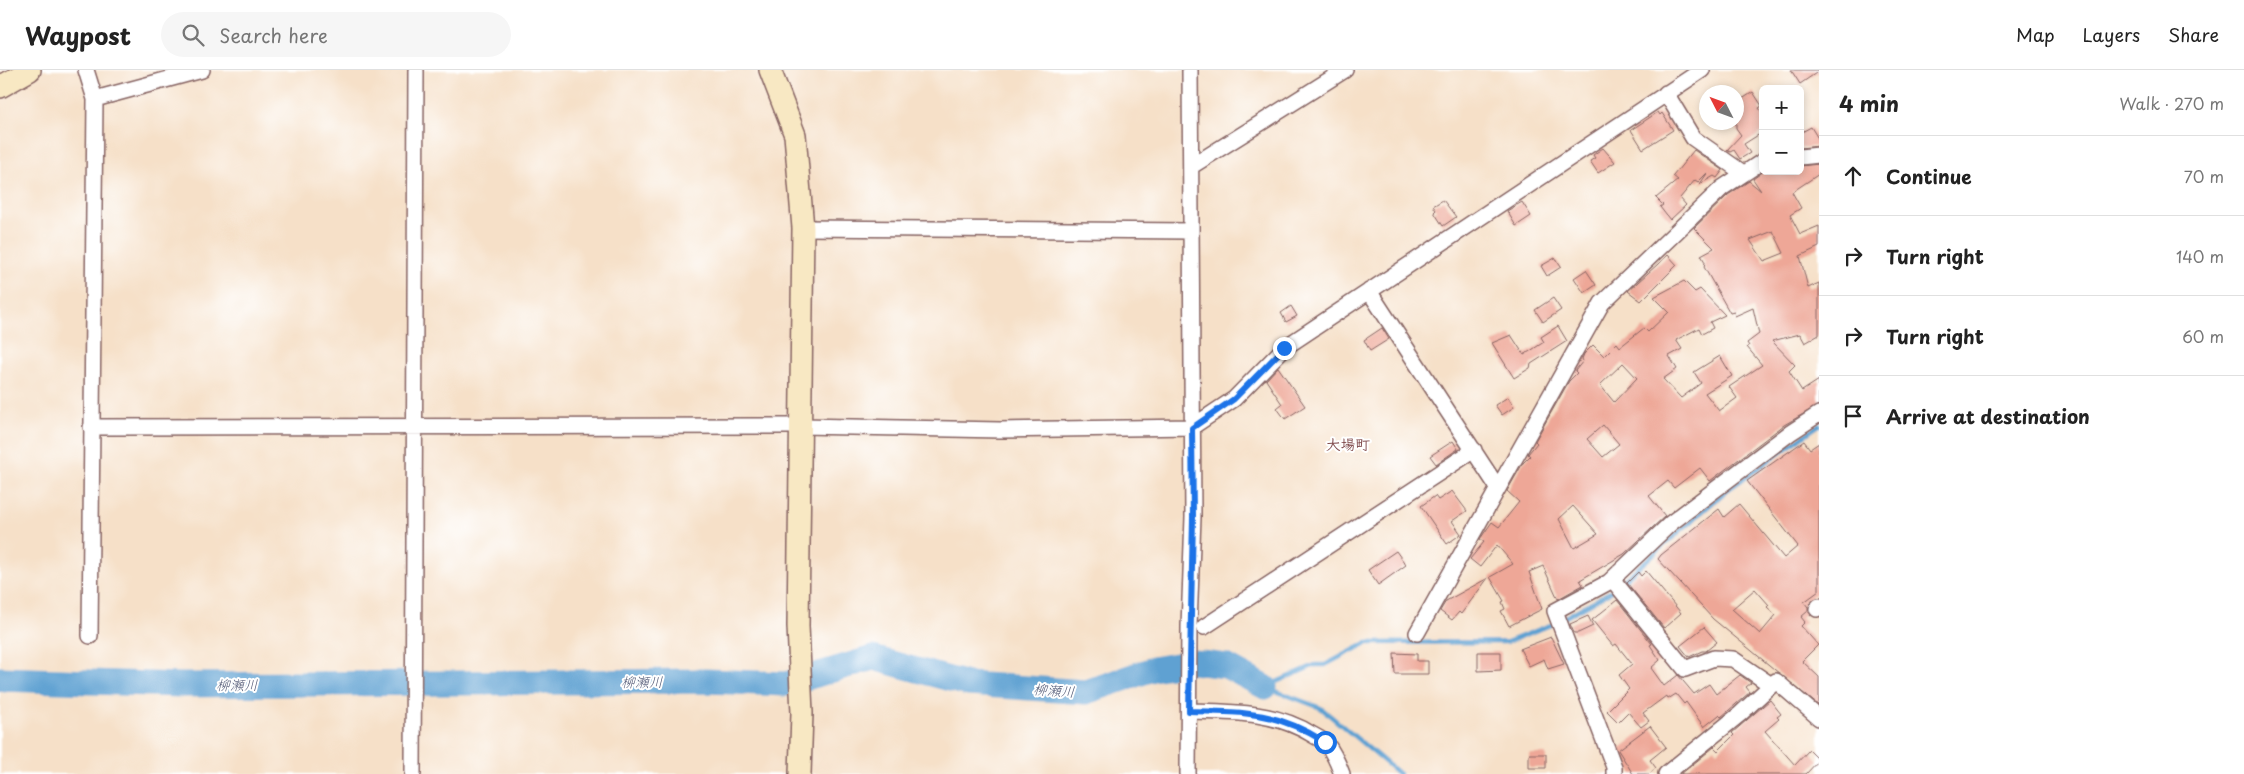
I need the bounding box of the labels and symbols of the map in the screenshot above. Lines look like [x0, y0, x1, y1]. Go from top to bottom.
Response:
north arrow [1699, 85, 1744, 130]
route end [1273, 337, 1296, 360]
district label: 大場町 [1325, 432, 1371, 455]
water label: 柳瀬川 [621, 671, 663, 692]
water label: 柳瀬川 [216, 674, 258, 695]
water label: 柳瀬川 [1032, 678, 1076, 702]
route start [1314, 731, 1337, 754]

